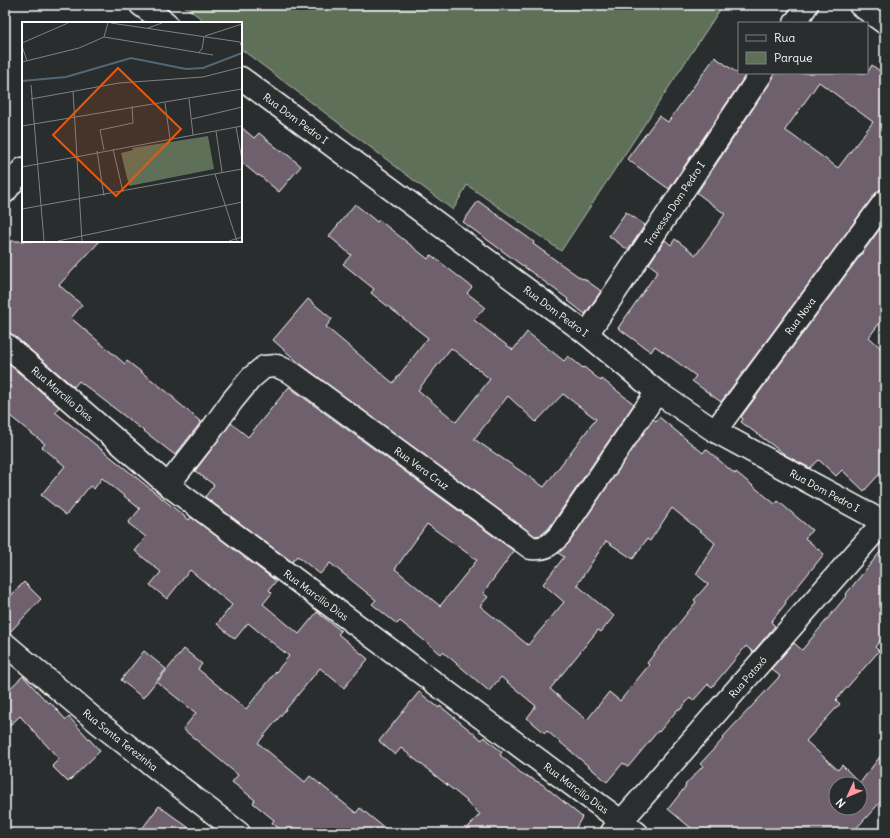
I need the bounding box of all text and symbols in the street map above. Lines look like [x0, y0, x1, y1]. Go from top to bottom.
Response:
inset map [22, 22, 242, 242]
legend [738, 22, 868, 74]
text: Rua [774, 30, 796, 45]
text: Parque [774, 50, 813, 65]
street label: Rua Dom Pedro I [260, 91, 330, 147]
street label: Travessa Dom Pedro I [642, 159, 708, 249]
street label: Rua Dom Pedro I [521, 283, 591, 340]
street label: Rua Nova [782, 295, 819, 338]
street label: Rua Marcilio Dias [29, 364, 96, 425]
street label: Rua Vera Cruz [392, 444, 452, 493]
street label: Rua Dom Pedro I [787, 467, 862, 515]
street label: Rua Marcilio Dias [281, 567, 351, 624]
street label: Rua Pataxó [726, 653, 770, 701]
street label: Rua Santa Terezinha [80, 706, 160, 774]
street label: Rua Marcilio Dias [541, 760, 611, 817]
north arrow [828, 776, 868, 816]
text: N [833, 795, 848, 811]

